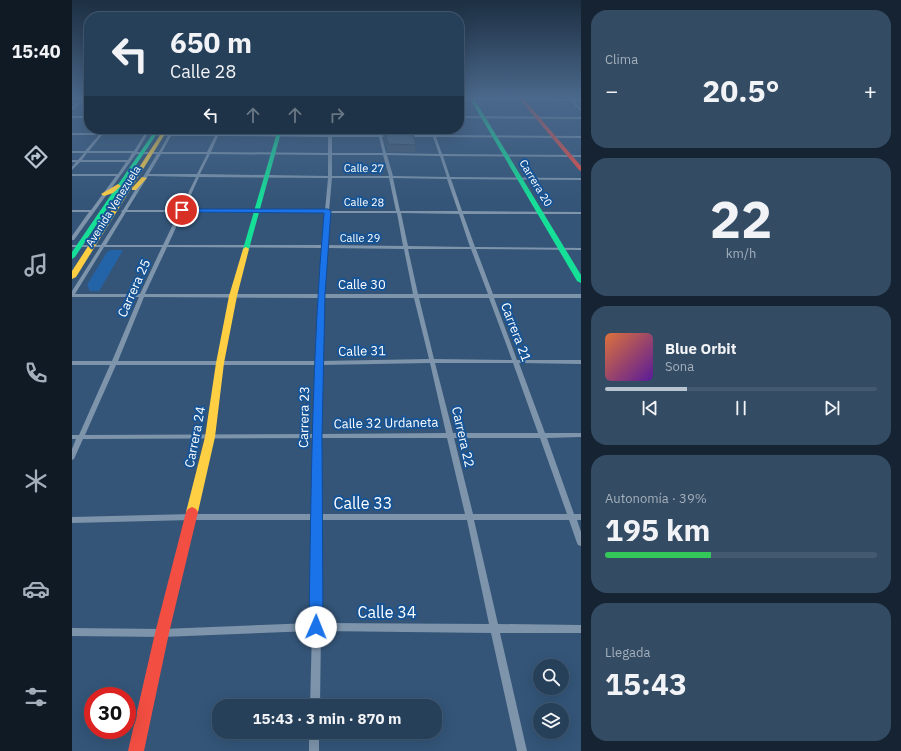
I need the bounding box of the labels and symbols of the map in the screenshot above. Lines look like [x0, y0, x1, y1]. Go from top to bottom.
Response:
street label: Carrera 20 [516, 157, 556, 209]
street label: Calle 27 [344, 161, 384, 175]
street label: Avenida Venezuela [82, 163, 144, 249]
pin [165, 193, 199, 227]
street label: Calle 28 [344, 195, 384, 209]
street label: Calle 29 [340, 231, 380, 245]
street label: Carrera 25 [114, 256, 154, 320]
street label: Calle 30 [338, 276, 386, 293]
street label: Carrera 21 [497, 300, 535, 364]
street label: Calle 31 [338, 342, 386, 360]
street label: Carrera 23 [295, 386, 313, 448]
street label: Carrera 24 [181, 405, 209, 469]
street label: Carrera 22 [448, 405, 478, 469]
street label: Calle 32 Urdaneta [333, 414, 439, 432]
street label: Calle 33 [334, 493, 392, 513]
street label: Calle 34 [358, 602, 416, 622]
position arrow [295, 606, 337, 648]
speed limit sign: 30 [84, 687, 136, 739]

